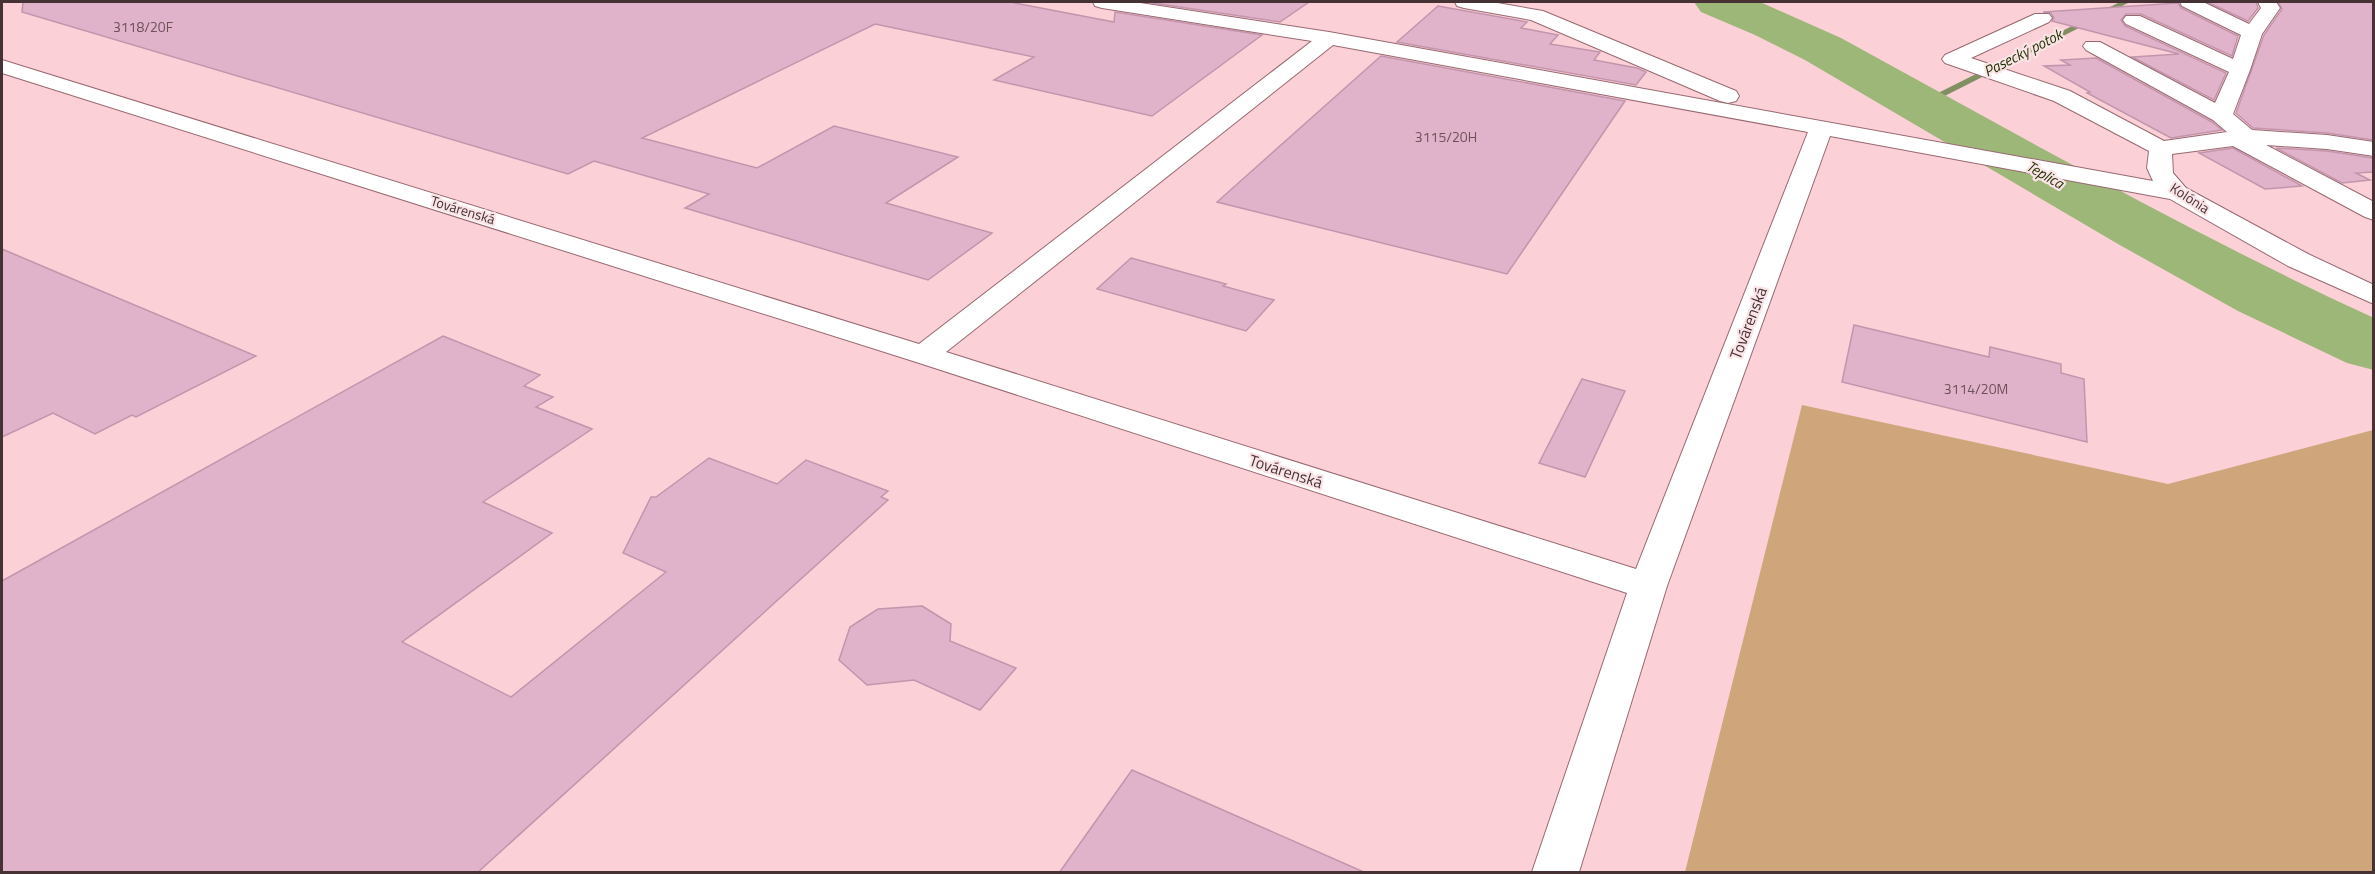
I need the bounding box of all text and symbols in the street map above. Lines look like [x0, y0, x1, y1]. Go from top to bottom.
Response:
house number: 3118/20F [113, 16, 173, 37]
water label: Pasecký potok [1979, 22, 2068, 82]
house number: 3115/20H [1415, 126, 1477, 147]
water label: Teplica [2022, 155, 2070, 195]
street label: Kolónia [2166, 177, 2214, 218]
street label: Továrenská [428, 190, 498, 229]
street label: Továrenská [1723, 283, 1773, 363]
house number: 3114/20M [1944, 378, 2008, 399]
street label: Továrenská [1246, 448, 1326, 494]

